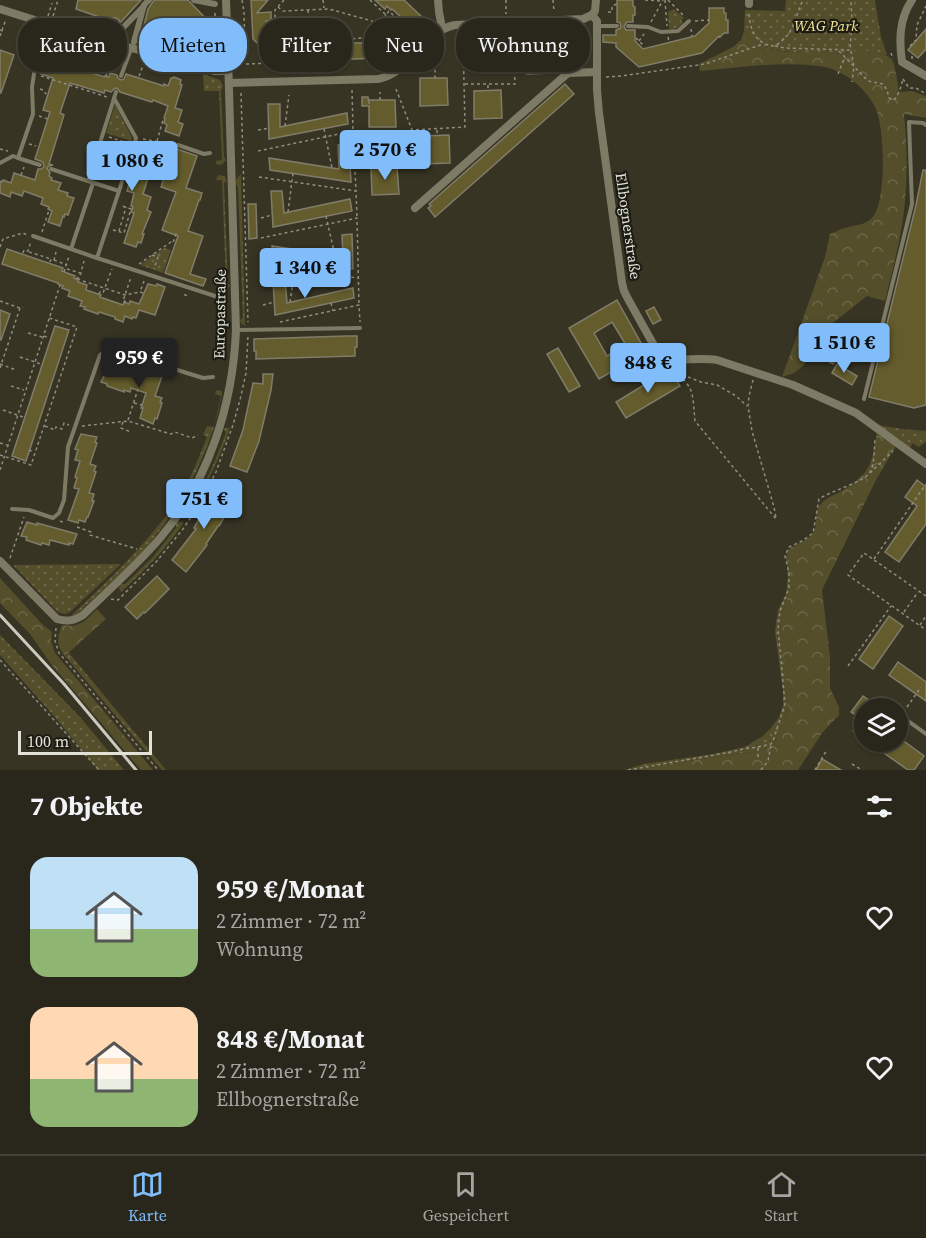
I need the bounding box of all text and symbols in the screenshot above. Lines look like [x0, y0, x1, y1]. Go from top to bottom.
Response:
park label: WAG Park [794, 15, 859, 36]
chip: Kaufen [18, 18, 127, 72]
chip: Mieten [139, 18, 247, 72]
chip: Filter [259, 18, 352, 72]
chip: Neu [364, 18, 444, 72]
chip: Wohnung [456, 18, 590, 72]
pin: 2 570 € [330, 130, 440, 181]
text: 2 570 € [354, 135, 416, 163]
pin: 1 080 € [77, 141, 187, 192]
text: 1 080 € [101, 146, 163, 174]
street label: Ellbognerstraße [611, 171, 646, 281]
pin: 1 340 € [250, 248, 360, 299]
text: 1 340 € [274, 253, 336, 281]
street label: Europastraße [208, 268, 231, 359]
pin: 1 510 € [789, 323, 899, 374]
text: 1 510 € [813, 328, 875, 356]
pin: 959 € [97, 338, 181, 389]
text: 959 € [115, 343, 163, 371]
pin: 848 € [606, 343, 690, 394]
text: 848 € [624, 348, 672, 376]
pin: 751 € [162, 479, 246, 530]
text: 751 € [180, 484, 228, 512]
map controls [854, 698, 908, 752]
button: layers [854, 698, 908, 752]
scale bar [18, 728, 152, 756]
text: 100 m [27, 730, 69, 752]
text: 7 Objekte [30, 788, 143, 824]
icon: filters [863, 790, 896, 823]
text: 959 €/Monat [216, 871, 364, 907]
icon: home [78, 881, 150, 953]
icon: heart [863, 901, 896, 934]
text: 2 Zimmer · 72 m² [216, 907, 366, 935]
text: Wohnung [216, 935, 303, 963]
text: 848 €/Monat [216, 1021, 364, 1057]
icon: home [78, 1031, 150, 1103]
icon: heart [863, 1051, 896, 1084]
text: 2 Zimmer · 72 m² [216, 1057, 366, 1085]
text: Ellbognerstraße [216, 1085, 359, 1113]
tab: Karte [128, 1168, 167, 1226]
tab: Gespeichert [423, 1168, 509, 1226]
tab: Start [764, 1168, 798, 1226]

